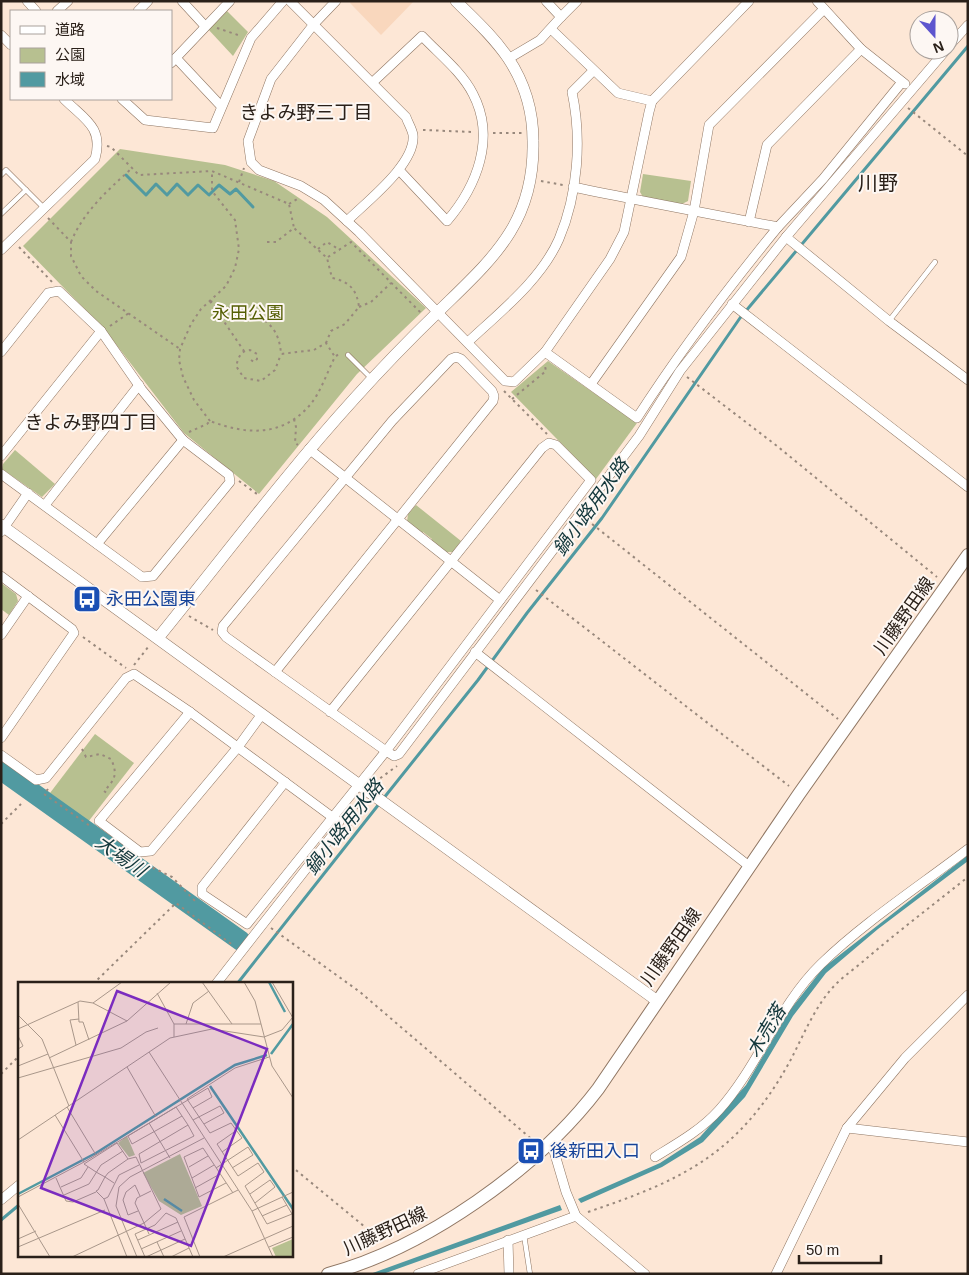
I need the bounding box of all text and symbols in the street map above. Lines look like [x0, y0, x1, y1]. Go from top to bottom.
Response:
legend [10, 10, 172, 100]
north arrow [909, 10, 959, 60]
text: 道路 [55, 21, 85, 38]
text: N [931, 38, 946, 56]
text: 公園 [55, 46, 85, 63]
text: 水域 [55, 71, 85, 88]
district label: きよみ野三丁目 [239, 102, 373, 123]
district label: 川野 [858, 172, 898, 194]
park label: 永田公園 [212, 303, 284, 323]
district label: きよみ野四丁目 [24, 412, 158, 433]
water label: 鍋小路用水路 [549, 453, 634, 559]
street label: 川藤野田線 [870, 573, 938, 659]
bus stop icon: 永田公園東 [72, 584, 102, 614]
place label: 永田公園東 [106, 589, 196, 609]
water label: 鍋小路用水路 [301, 774, 389, 878]
water label: 大場川 [92, 831, 152, 882]
street label: 川藤野田線 [637, 904, 705, 990]
inset map [18, 982, 292, 1258]
water label: 木売落 [742, 999, 791, 1061]
bus stop icon: 後新田入口 [516, 1136, 546, 1166]
place label: 後新田入口 [550, 1141, 640, 1161]
street label: 川藤野田線 [340, 1203, 430, 1259]
scale bar [799, 1232, 882, 1264]
text: 50 m [806, 1241, 839, 1258]

